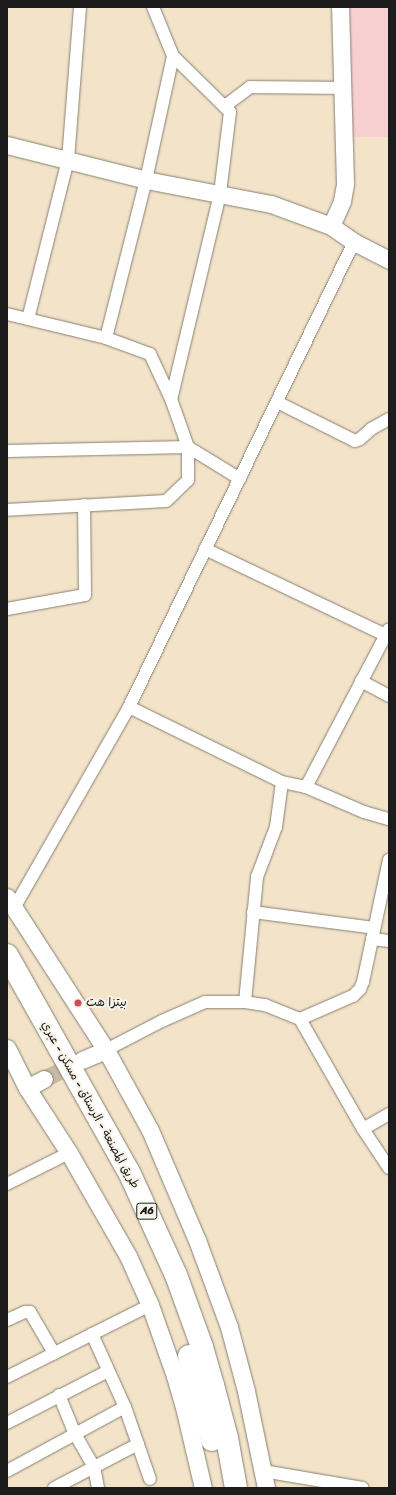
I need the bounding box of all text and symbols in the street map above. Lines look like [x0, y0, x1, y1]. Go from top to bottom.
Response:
place label: بيتزا هت [86, 996, 127, 1010]
marker: بيتزا هت [73, 998, 83, 1008]
street label: طريق المصنعة - الرستاق - مسكن - عبري [38, 1019, 142, 1191]
road number: A6 [136, 1202, 158, 1220]

